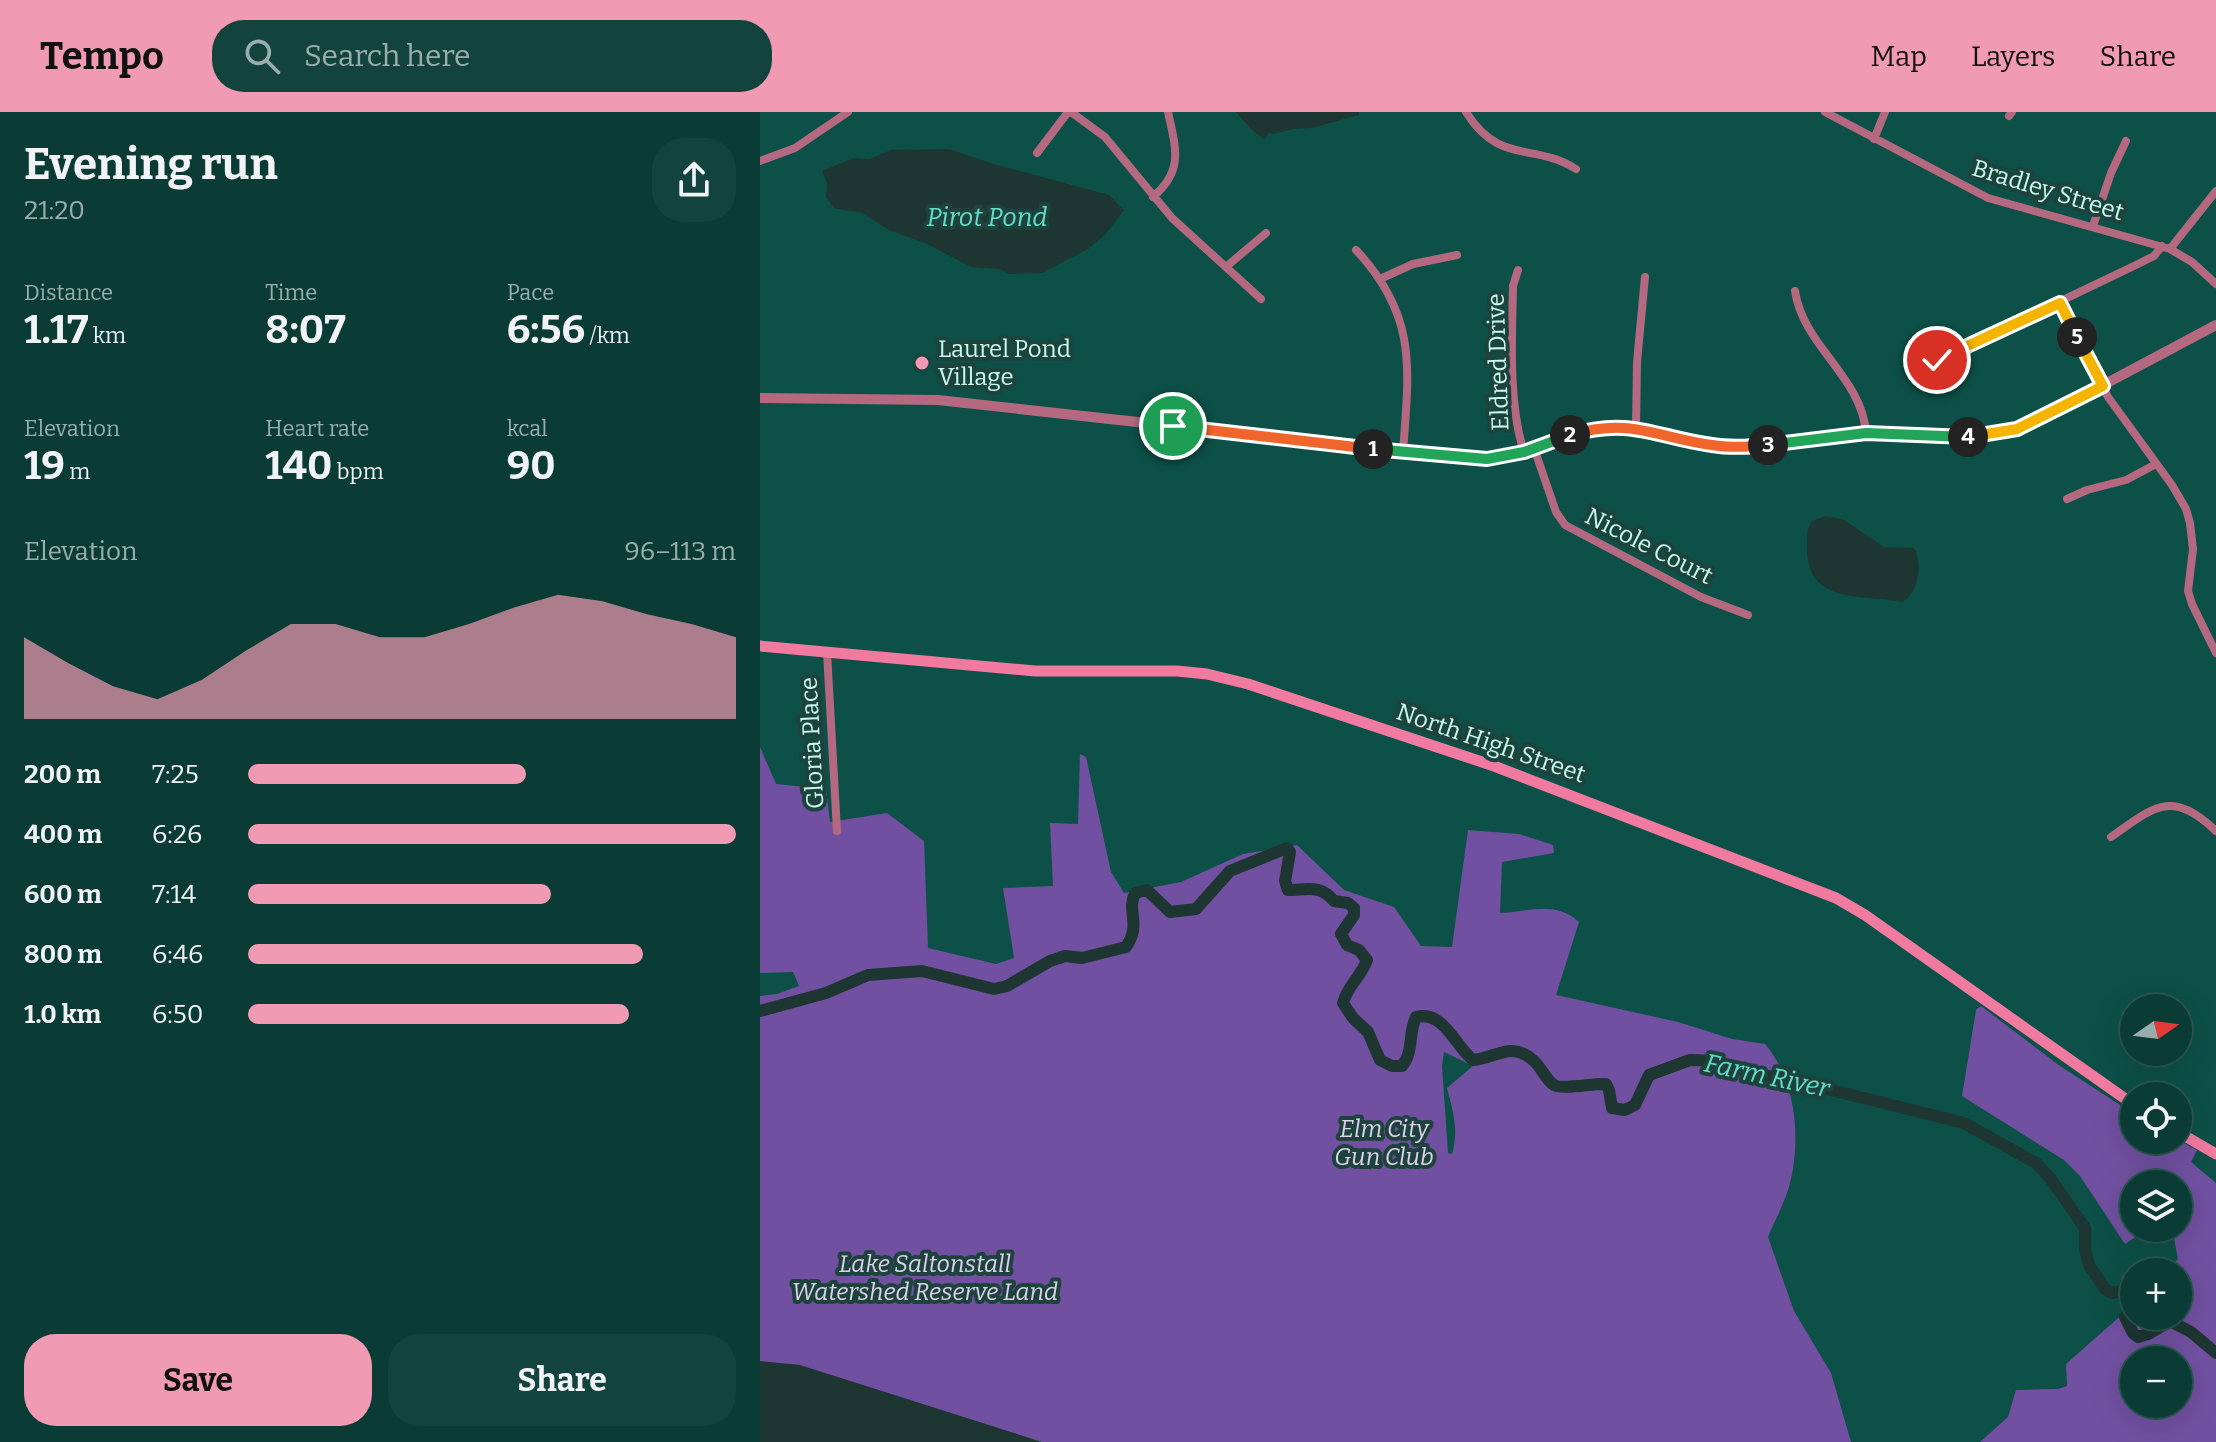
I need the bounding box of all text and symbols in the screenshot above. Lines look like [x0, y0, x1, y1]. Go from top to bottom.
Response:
search box [212, 20, 772, 92]
text: Tempo [40, 33, 164, 79]
icon: search [240, 34, 284, 78]
text: Search here [304, 38, 470, 74]
text: Map [1870, 40, 1927, 73]
text: Layers [1971, 40, 2055, 73]
text: Share [2099, 40, 2176, 73]
text: Evening run [24, 138, 278, 191]
button: share [652, 138, 736, 222]
street label: Bradley Street [1969, 154, 2127, 226]
text: 21:20 [24, 195, 85, 226]
water label: Pirot Pond [926, 202, 1048, 233]
text: Distance [24, 279, 113, 306]
text: Time [265, 279, 317, 306]
text: Pace [507, 279, 554, 306]
street label: Eldred Drive [1482, 293, 1514, 431]
text: 1.17 [24, 306, 88, 354]
text: 8:07 [265, 306, 346, 354]
text: 6:56 [507, 306, 585, 354]
pin: 5 [2057, 317, 2097, 357]
text: km [88, 322, 126, 349]
text: /km [585, 322, 630, 349]
text: 5 [2071, 323, 2083, 350]
pin [1903, 326, 1971, 394]
place label: Laurel Pond Village [938, 335, 1071, 391]
icon: check [1915, 338, 1959, 382]
marker: Laurel Pond Village [913, 354, 931, 372]
pin [1139, 392, 1207, 460]
icon: arrive [1151, 404, 1195, 448]
text: Elevation [24, 415, 120, 442]
text: Heart rate [265, 415, 369, 442]
text: kcal [507, 415, 548, 442]
pin: 2 [1550, 415, 1590, 455]
pin: 4 [1948, 417, 1988, 457]
text: 2 [1564, 421, 1576, 448]
text: 4 [1961, 423, 1975, 450]
pin: 3 [1748, 425, 1788, 465]
pin: 1 [1353, 429, 1393, 469]
text: 3 [1762, 431, 1774, 458]
text: 1 [1368, 435, 1378, 462]
text: 19 [24, 442, 65, 490]
text: 140 [265, 442, 332, 490]
text: 90 [507, 442, 556, 490]
text: m [65, 458, 90, 485]
text: bpm [332, 458, 384, 485]
street label: Nicole Court [1581, 502, 1718, 590]
text: Elevation [24, 536, 137, 567]
text: 96–113 m [625, 536, 736, 567]
street label: Gloria Place [795, 676, 829, 810]
street label: North High Street [1393, 698, 1589, 789]
text: 200 m [24, 759, 101, 790]
text: 7:25 [152, 759, 199, 790]
text: 400 m [24, 819, 102, 850]
text: 6:26 [152, 819, 202, 850]
text: 600 m [24, 879, 102, 910]
text: 7:14 [152, 879, 196, 910]
text: 800 m [24, 939, 102, 970]
text: 6:46 [152, 939, 203, 970]
north arrow [2120, 994, 2192, 1066]
map controls [2120, 994, 2192, 1418]
text: 1.0 km [24, 999, 101, 1030]
text: 6:50 [152, 999, 203, 1030]
water label: Farm River [1702, 1048, 1834, 1105]
button: locate [2120, 1082, 2192, 1154]
park label: Elm City Gun Club [1334, 1115, 1434, 1171]
button: layers [2120, 1170, 2192, 1242]
park label: Lake Saltonstall Watershed Reserve Land [792, 1250, 1058, 1306]
button: + [2120, 1258, 2192, 1330]
button: Save [24, 1334, 372, 1426]
button: Share [388, 1334, 736, 1426]
button: − [2120, 1346, 2192, 1418]

